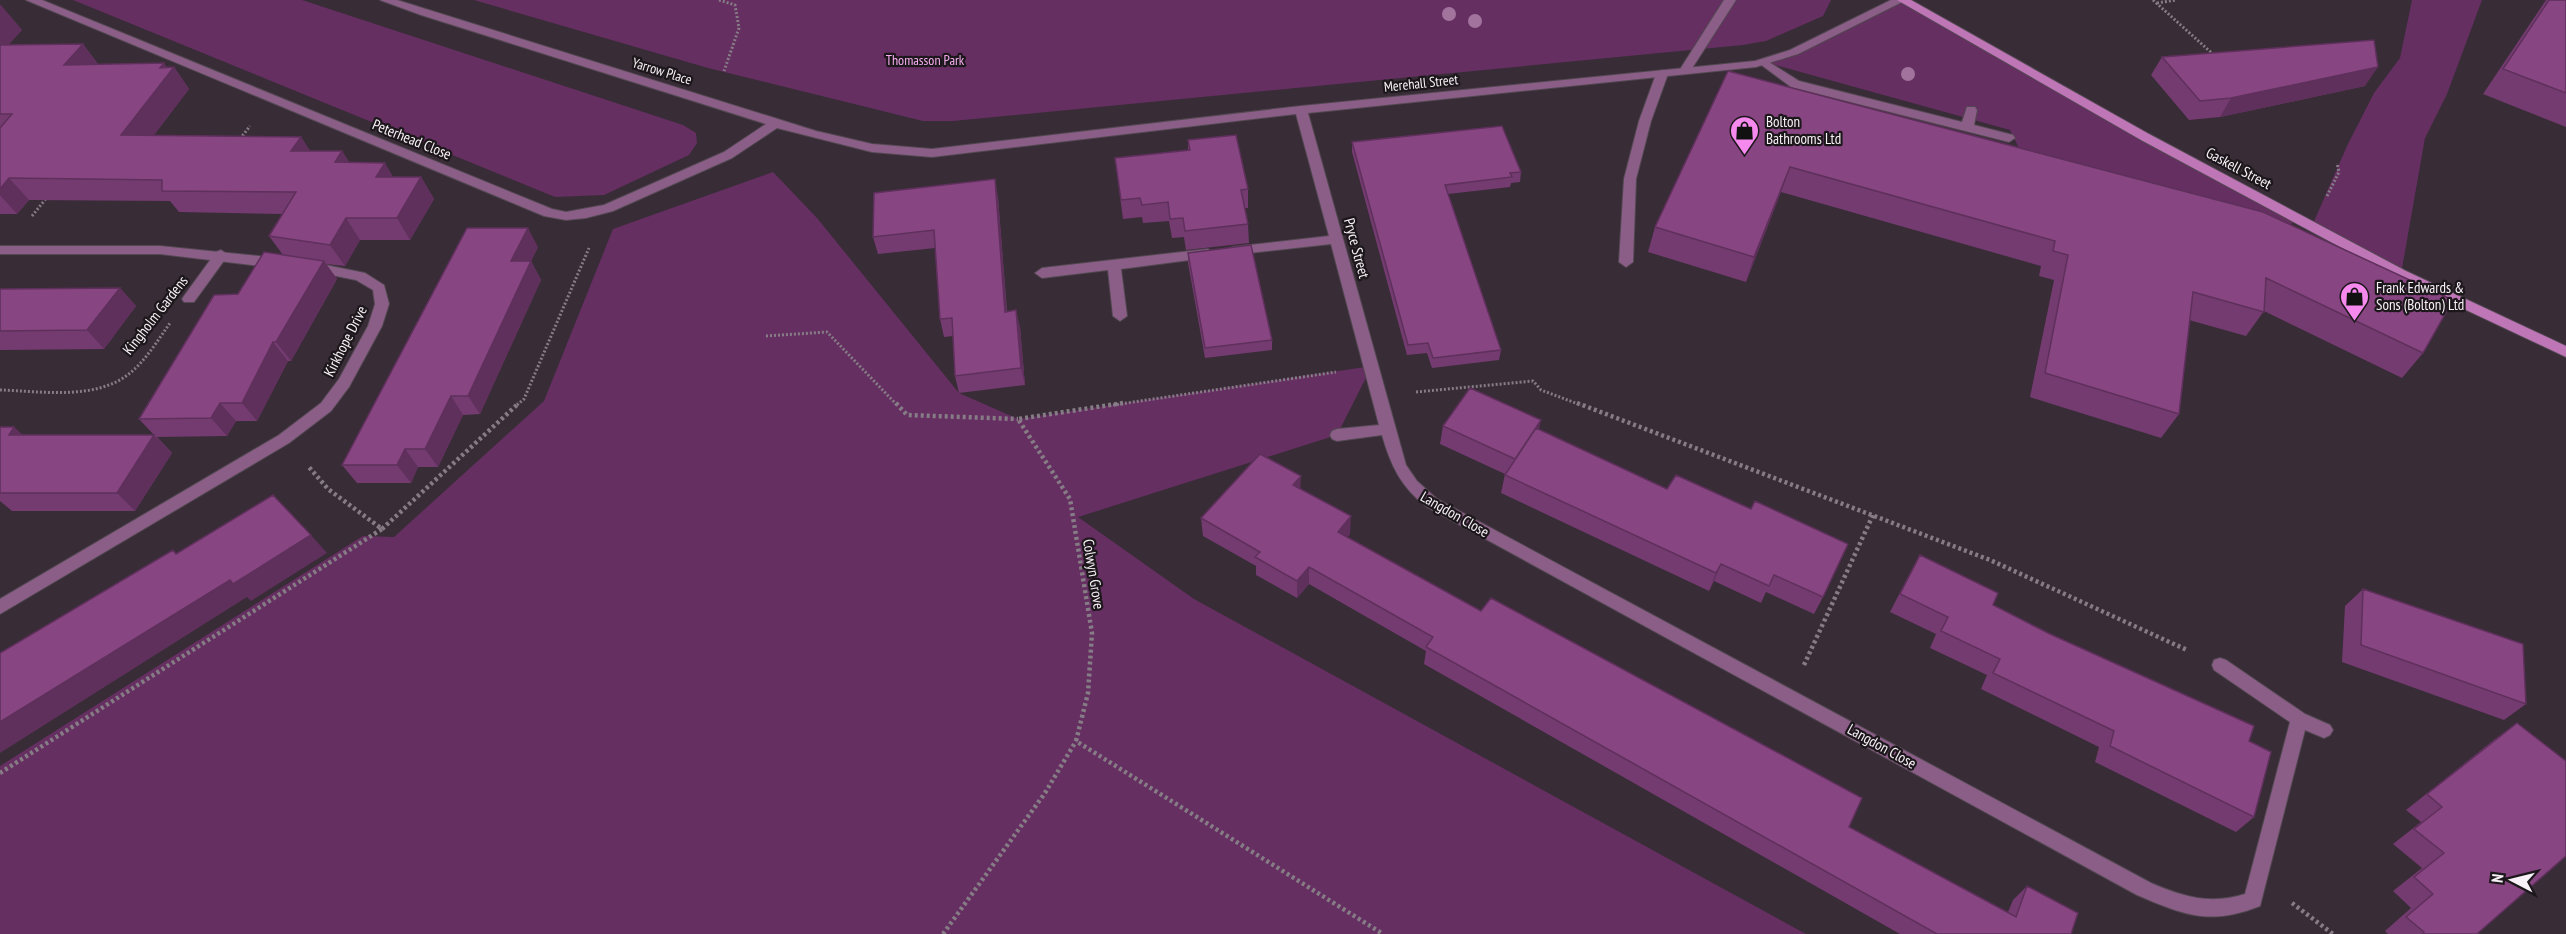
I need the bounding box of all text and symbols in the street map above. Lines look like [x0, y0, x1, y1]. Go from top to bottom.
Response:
park label: Thomasson Park [886, 51, 965, 69]
street label: Yarrow Place [630, 53, 694, 89]
street label: Merehall Street [1383, 70, 1459, 96]
place label: Bolton Bathrooms Ltd [1766, 112, 1841, 148]
shop icon: Bolton Bathrooms Ltd [1729, 114, 1761, 156]
street label: Peterhead Close [370, 115, 454, 163]
street label: Gaskell Street [2203, 143, 2275, 193]
street label: Pryce Street [1340, 216, 1374, 280]
street label: Kingholm Gardens [118, 272, 192, 358]
place label: Frank Edwards & Sons (Bolton) Ltd [2376, 278, 2464, 314]
shop icon: Frank Edwards & Sons (Bolton) Ltd [2339, 280, 2371, 322]
street label: Kirkhope Drive [319, 302, 371, 380]
street label: Langdon Close [1417, 487, 1493, 541]
street label: Colwyn Grove [1079, 538, 1109, 610]
street label: Langdon Close [1844, 719, 1920, 773]
north arrow [2482, 850, 2542, 910]
text: N [2487, 873, 2508, 884]

